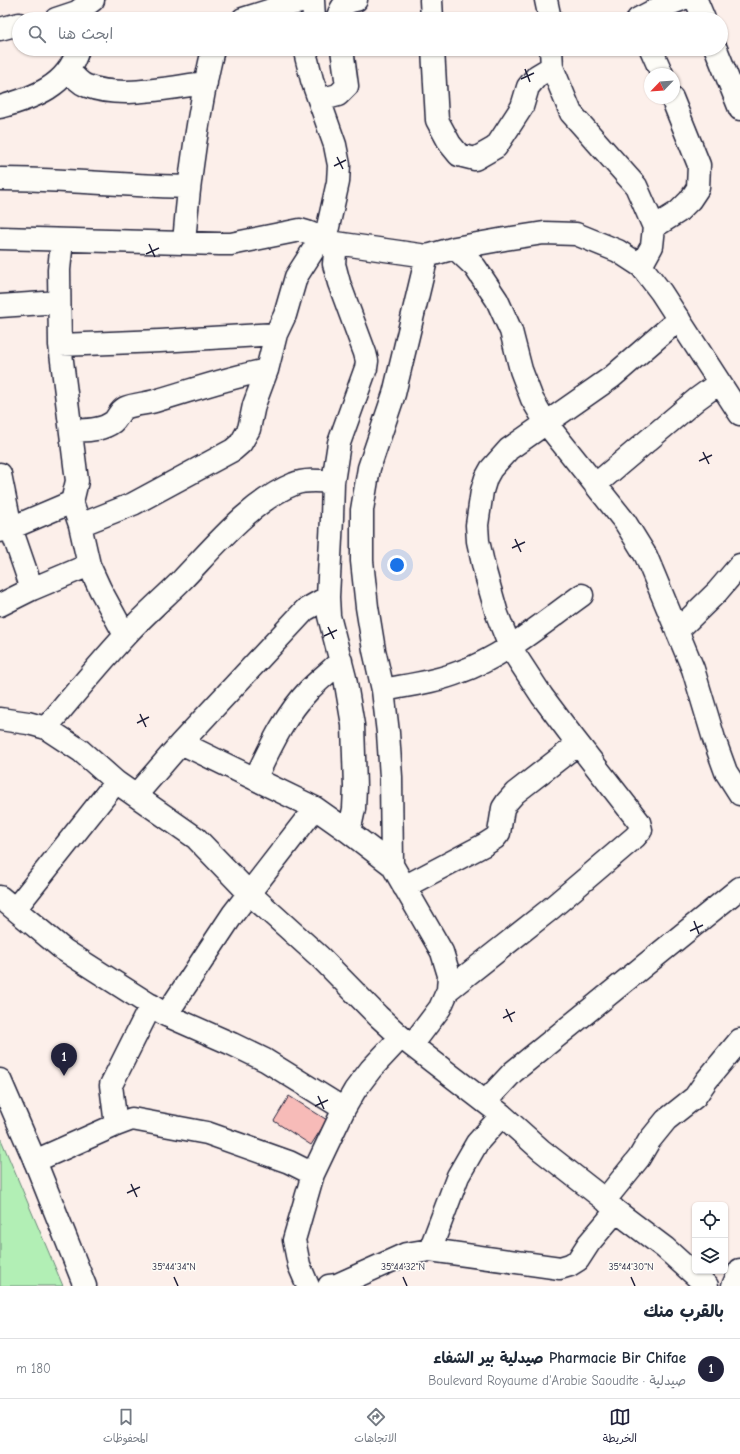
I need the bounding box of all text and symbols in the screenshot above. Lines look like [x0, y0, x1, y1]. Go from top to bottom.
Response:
search box [12, 12, 728, 56]
icon: search [26, 23, 48, 45]
text: ابحث هنا [58, 25, 113, 43]
north arrow [644, 68, 680, 104]
your location [387, 555, 407, 575]
pin: 1 [51, 1043, 77, 1076]
map controls [692, 1202, 728, 1274]
button: locate [692, 1202, 728, 1238]
button: layers [692, 1238, 728, 1274]
text: 35°44'34"N [152, 1261, 196, 1273]
text: 35°44'32"N [381, 1261, 425, 1273]
text: 35°44'30"N [608, 1261, 654, 1273]
text: بالقرب منك [643, 1302, 724, 1321]
text: Pharmacie Bir Chifae صيدلية بير الشفاء [433, 1349, 686, 1367]
text: 180 m [16, 1361, 51, 1376]
text: 1 [708, 1361, 714, 1376]
text: صيدلية · Boulevard Royaume d'Arabie Saoudite [428, 1373, 686, 1388]
tab: المحفوظات [103, 1406, 148, 1448]
tab: الاتجاهات [354, 1406, 397, 1448]
tab: الخريطة [603, 1406, 637, 1448]

